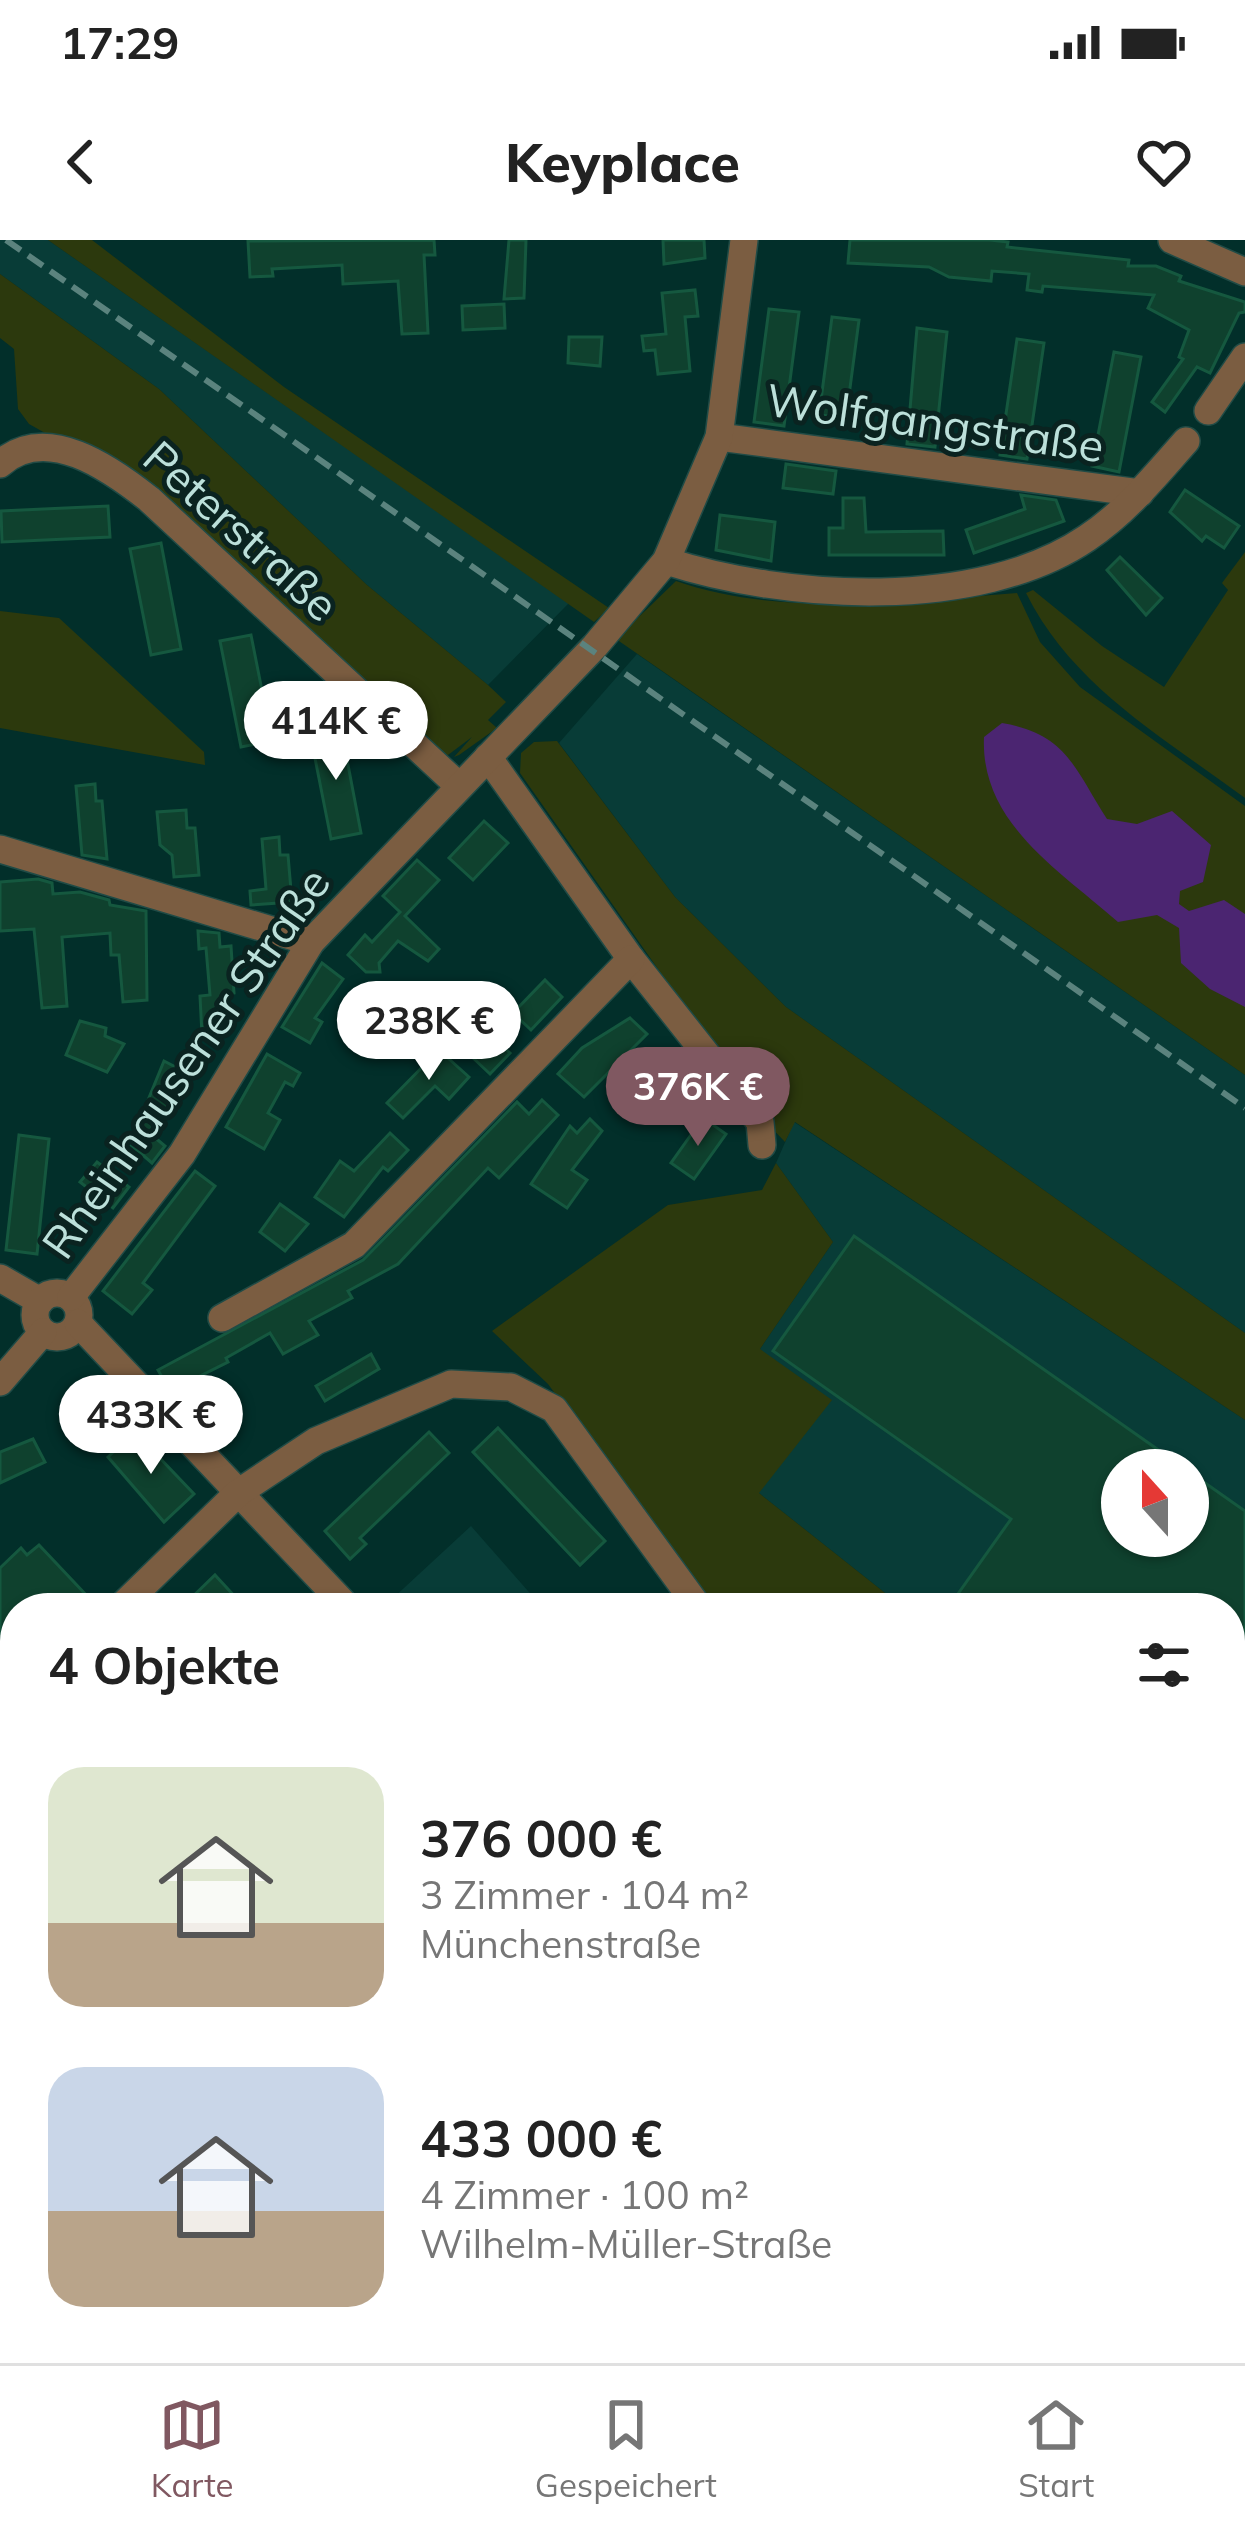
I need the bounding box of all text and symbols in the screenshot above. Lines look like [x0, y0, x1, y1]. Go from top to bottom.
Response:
text: 17:29 [60, 14, 179, 70]
text: Keyplace [505, 128, 740, 196]
icon: back [48, 129, 114, 195]
icon: heart [1131, 129, 1197, 195]
street label: Wolfgangstraße [763, 371, 1107, 473]
street label: Peterstraße [133, 428, 351, 632]
pin: 414K € [238, 681, 434, 783]
text: 414K € [271, 695, 401, 744]
street label: Rheinhausener Straße [29, 856, 341, 1269]
pin: 238K € [331, 981, 527, 1083]
text: 238K € [364, 995, 494, 1044]
pin: 376K € [600, 1047, 796, 1149]
text: 376K € [633, 1061, 763, 1110]
pin: 433K € [53, 1375, 249, 1477]
text: 433K € [86, 1389, 216, 1438]
north arrow [1101, 1449, 1209, 1557]
map controls [1101, 1449, 1209, 1557]
icon: filters [1131, 1632, 1197, 1698]
text: 4 Objekte [48, 1633, 280, 1697]
text: 376 000 € [420, 1806, 662, 1870]
icon: home [144, 1815, 288, 1959]
text: 3 Zimmer · 104 m² [420, 1870, 749, 1919]
text: Münchenstraße [420, 1919, 701, 1968]
text: 433 000 € [420, 2106, 662, 2170]
icon: home [144, 2115, 288, 2259]
text: 4 Zimmer · 100 m² [420, 2170, 749, 2219]
text: Wilhelm-Müller-Straße [420, 2219, 832, 2268]
tab: Karte [151, 2392, 234, 2505]
tab: Gespeichert [535, 2392, 717, 2505]
tab: Start [1018, 2392, 1094, 2505]

